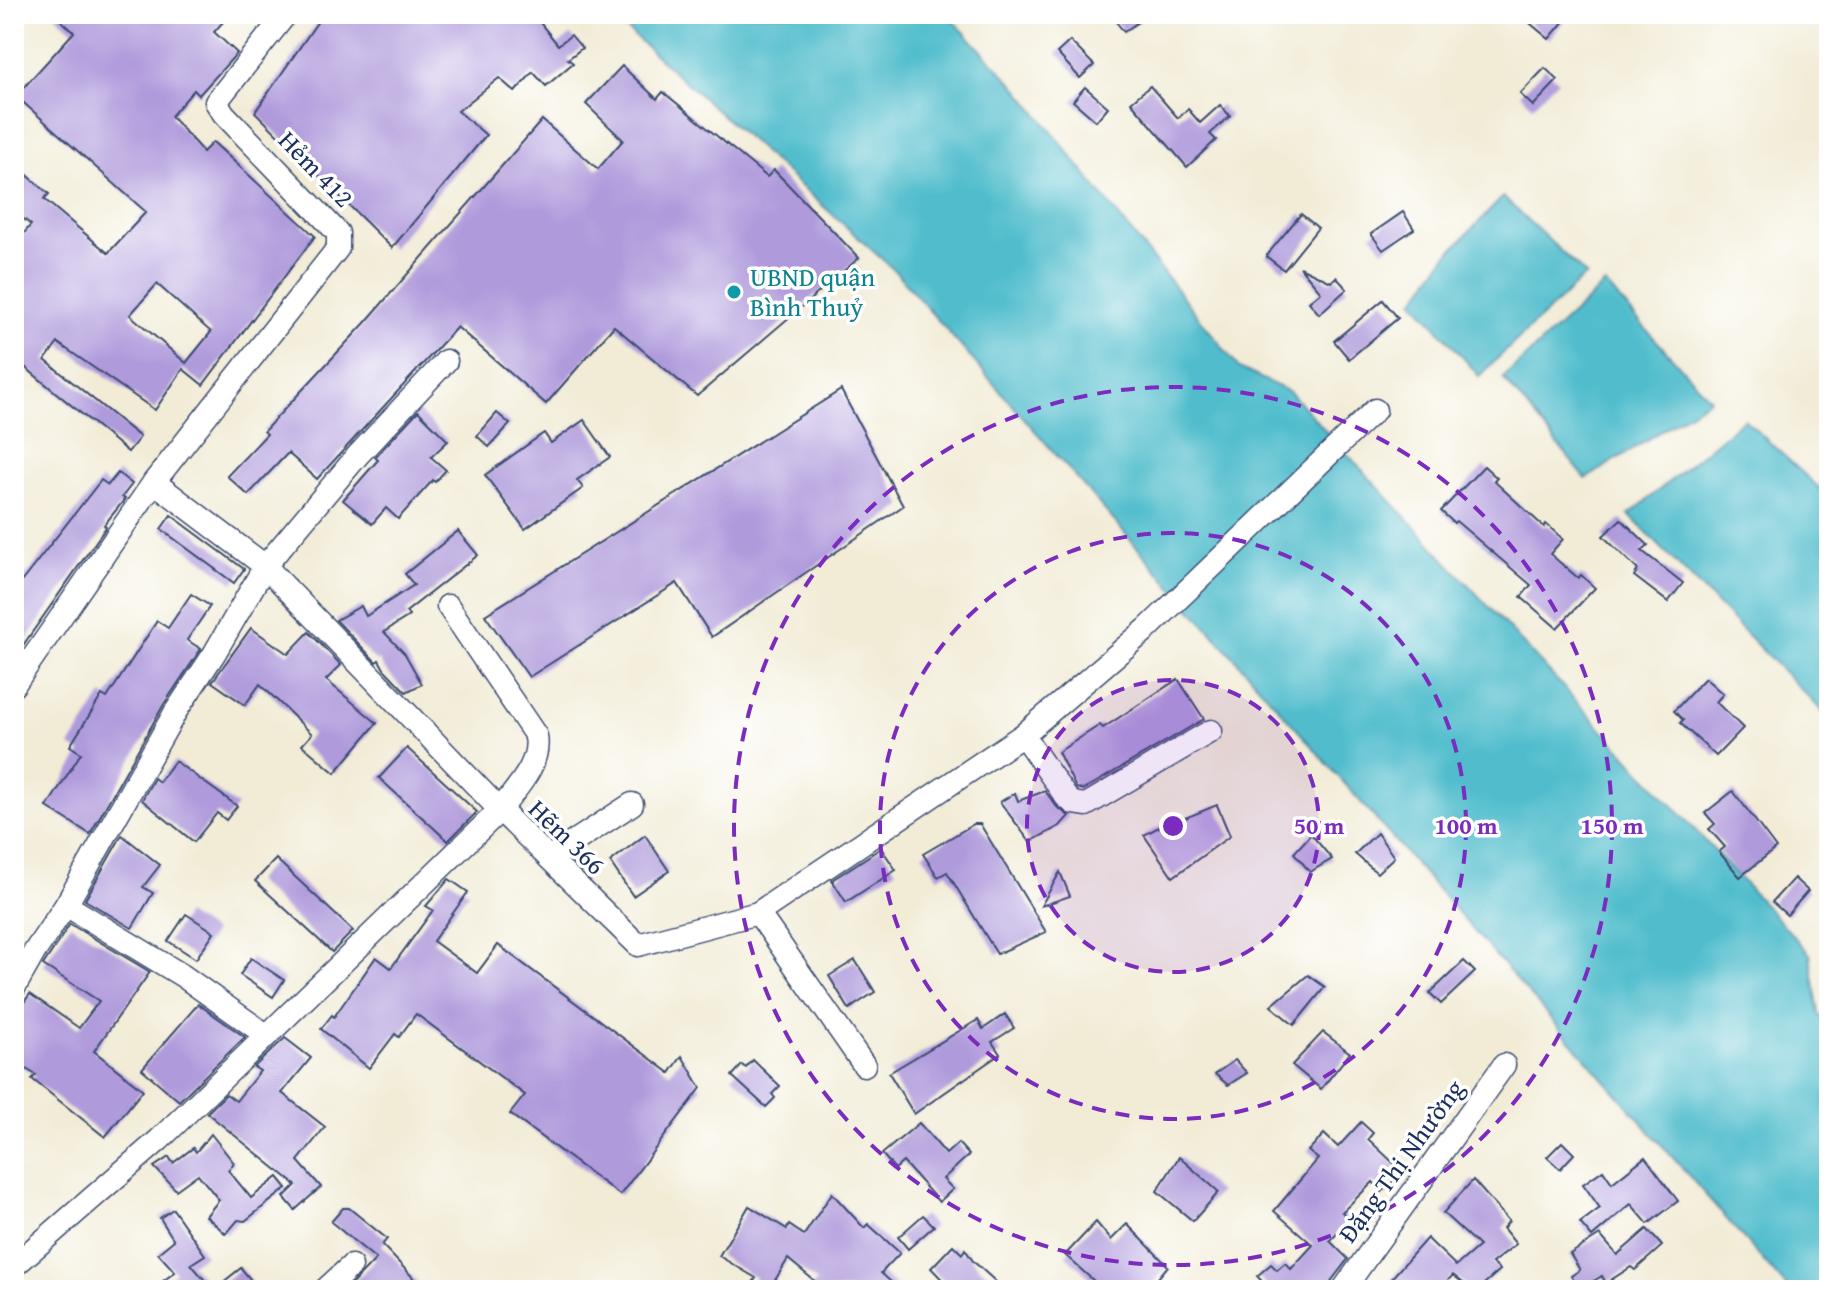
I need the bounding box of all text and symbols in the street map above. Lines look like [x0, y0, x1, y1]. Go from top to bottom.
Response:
street label: Hẻm 412 [270, 121, 363, 216]
place label: UBND quận Bình Thuỷ [750, 257, 875, 326]
marker: UBND quận Bình Thuỷ [725, 283, 743, 301]
street label: Hẽm 366 [520, 790, 615, 883]
text: 50 m [1294, 808, 1345, 843]
text: 100 m [1434, 808, 1498, 843]
text: 150 m [1580, 808, 1644, 843]
centre of rings [1159, 812, 1187, 840]
street label: Đặng Thị Nhường [1328, 1071, 1473, 1250]

